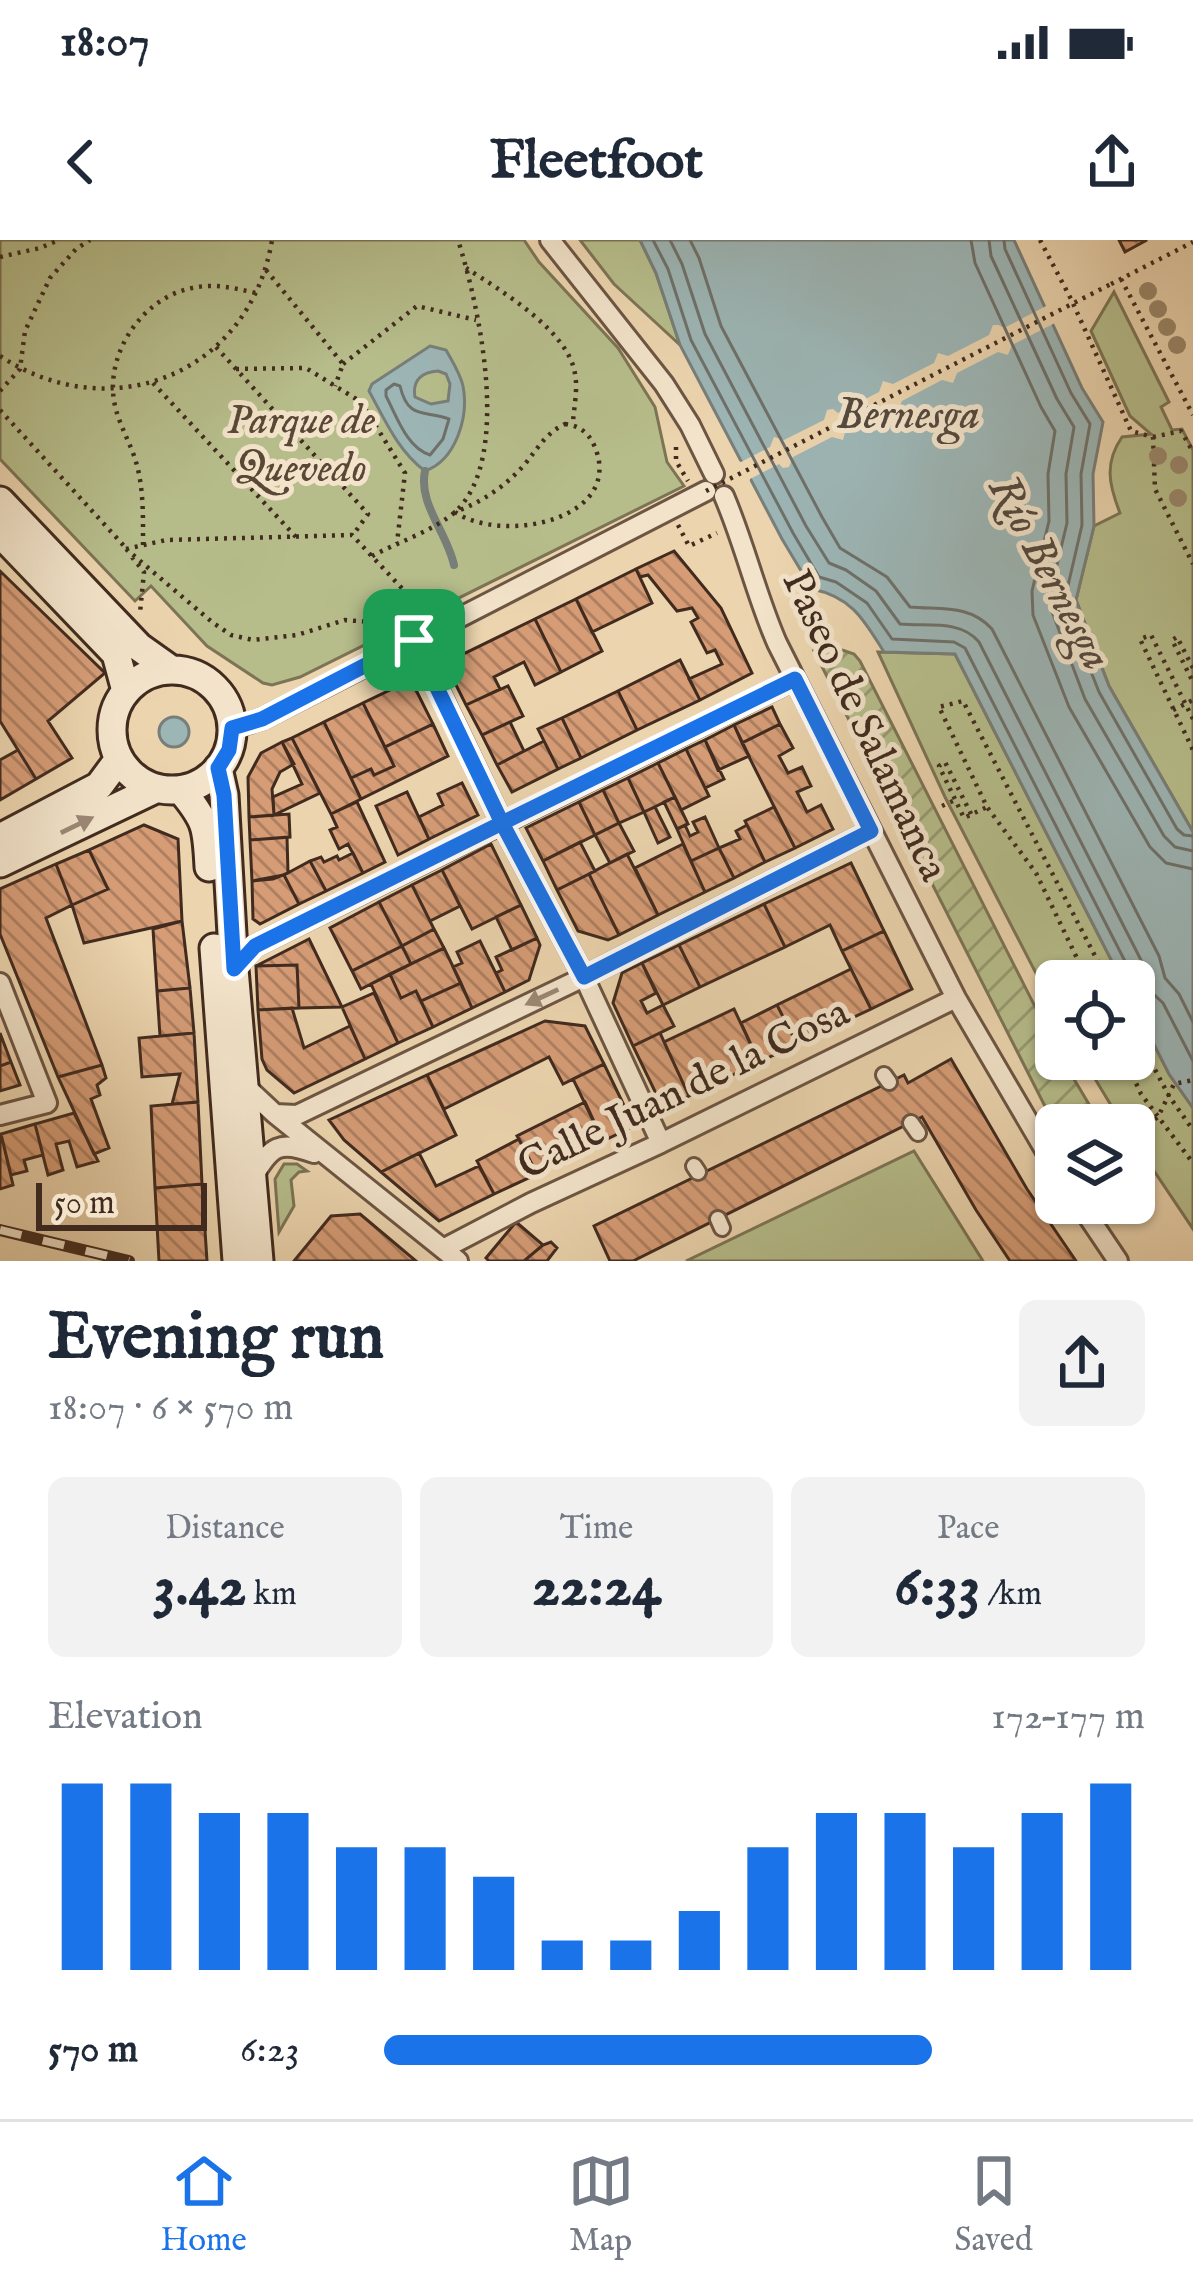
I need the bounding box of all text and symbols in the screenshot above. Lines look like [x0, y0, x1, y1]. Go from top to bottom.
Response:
text: 18:07 [60, 14, 149, 71]
text: Fleetfoot [490, 128, 703, 197]
icon: back [48, 129, 114, 195]
icon: share [1079, 129, 1145, 195]
water label: Bernesga [836, 387, 980, 445]
park label: Parque de Quevedo [227, 395, 375, 496]
water label: Río Bernesga [973, 466, 1124, 681]
street label: Paseo de Salamanca [769, 562, 960, 891]
pin [363, 589, 465, 691]
icon: arrive [381, 607, 447, 673]
one-way arrow [60, 815, 94, 835]
map controls [1035, 960, 1155, 1224]
button: locate [1035, 960, 1155, 1080]
street label: Calle Juan de la Cosa [510, 986, 859, 1193]
one-way arrow [524, 987, 559, 1007]
button: layers [1035, 1104, 1155, 1224]
scale bar [36, 1177, 207, 1230]
text: 50 m [54, 1183, 115, 1225]
text: Evening run [48, 1297, 384, 1381]
button: share [1019, 1300, 1145, 1426]
text: 18:07 · 6 × 570 m [48, 1384, 293, 1433]
text: Distance [165, 1508, 285, 1550]
text: Time [560, 1508, 633, 1550]
text: Pace [937, 1508, 999, 1550]
text: 3.42 [153, 1550, 246, 1626]
text: 22:24 [532, 1550, 661, 1626]
text: 6:33 [894, 1550, 980, 1626]
text: km [246, 1574, 297, 1616]
text: /km [980, 1574, 1042, 1616]
text: Elevation [48, 1693, 203, 1742]
text: 172–177 m [991, 1693, 1145, 1742]
text: 570 m [48, 2026, 138, 2075]
text: 6:23 [240, 2026, 300, 2075]
tab: Home [160, 2148, 247, 2262]
tab: Map [568, 2148, 634, 2262]
tab: Saved [954, 2148, 1033, 2262]

